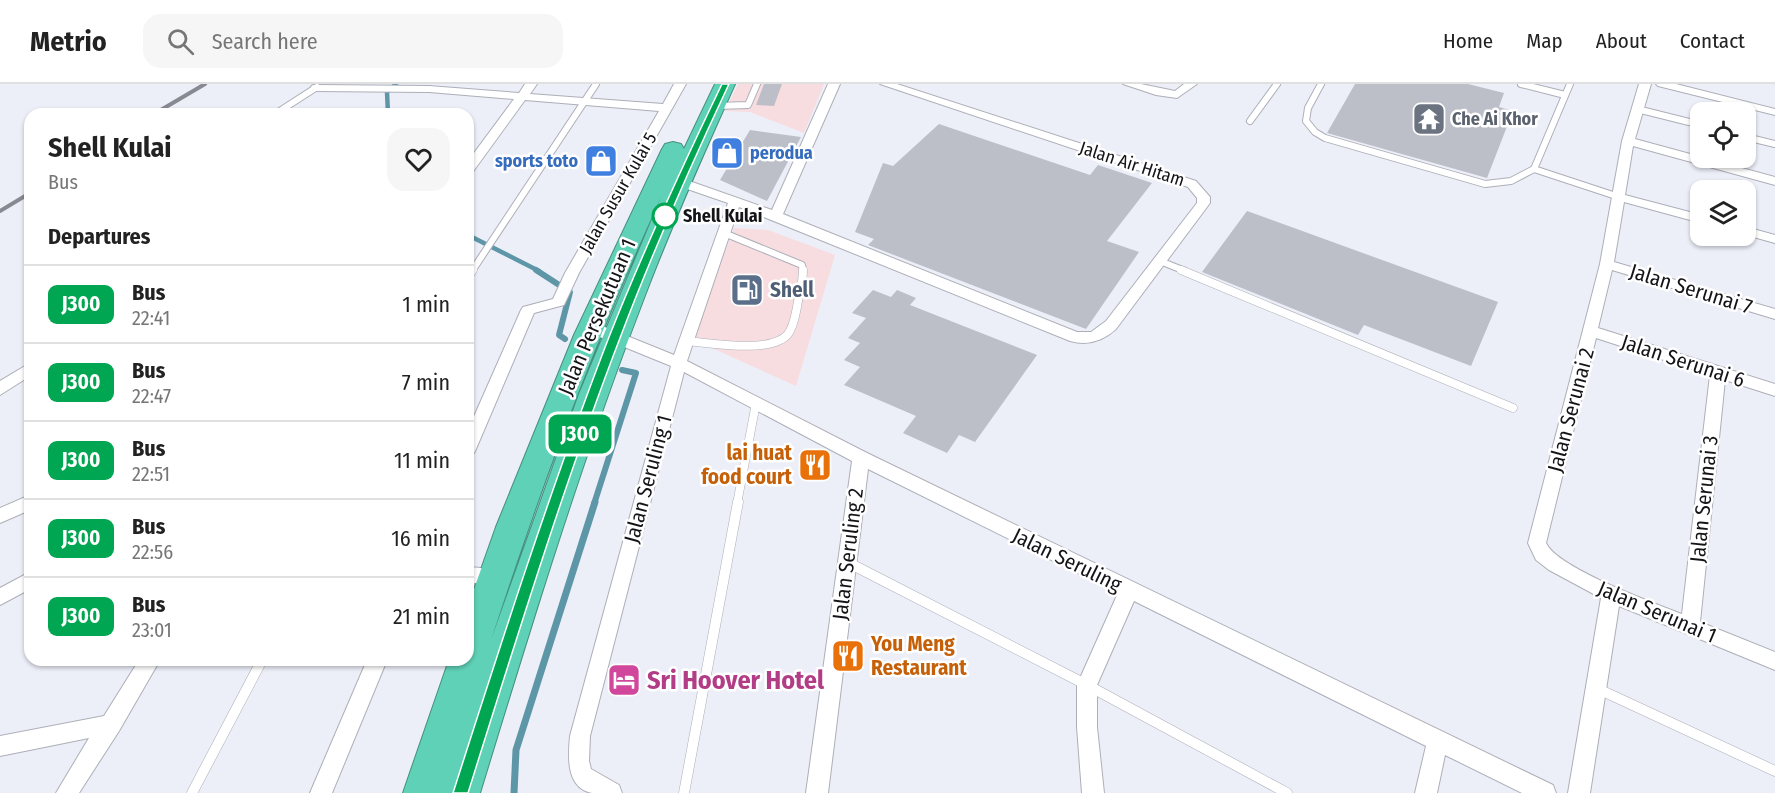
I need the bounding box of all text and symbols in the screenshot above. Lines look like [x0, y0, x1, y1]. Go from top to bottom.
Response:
search box [143, 14, 563, 68]
text: Metrio [30, 25, 107, 58]
icon: search [164, 25, 197, 58]
text: Search here [212, 28, 318, 55]
text: Home [1443, 28, 1493, 54]
text: Map [1526, 28, 1563, 54]
text: About [1596, 28, 1647, 54]
text: Contact [1680, 28, 1745, 54]
temple icon: Che Ai Khor [1411, 101, 1447, 137]
map controls [1690, 102, 1756, 246]
button: locate [1690, 102, 1756, 168]
place label: Che Ai Khor [1452, 108, 1538, 130]
button: heart [387, 128, 450, 191]
street label: Jalan Susur Kulai 5 [574, 129, 662, 257]
text: Shell Kulai [48, 131, 172, 164]
shop icon: perodua [709, 135, 745, 171]
street label: Jalan Air Hitam [1077, 137, 1187, 191]
place label: perodua [750, 142, 813, 164]
shop icon: sports toto [583, 143, 619, 179]
place label: sports toto [495, 150, 578, 172]
text: Bus [48, 170, 78, 194]
button: layers [1690, 180, 1756, 246]
marker: Shell Kulai [652, 203, 678, 229]
place label: Shell Kulai [683, 205, 762, 227]
text: Departures [48, 223, 150, 250]
street label: Jalan Persekutuan 1 [552, 235, 642, 399]
street label: Jalan Serunai 7 [1627, 258, 1755, 320]
fuel station icon: Shell [729, 272, 765, 308]
place label: Shell [770, 277, 814, 303]
text: Bus [132, 279, 165, 306]
text: J300 [62, 291, 100, 317]
text: 1 min [402, 291, 450, 318]
text: 22:41 [132, 306, 170, 330]
street label: Jalan Serunai 6 [1618, 329, 1748, 393]
street label: Jalan Serunai 2 [1542, 345, 1600, 475]
text: Bus [132, 357, 165, 384]
text: J300 [62, 369, 100, 395]
text: 7 min [402, 369, 450, 396]
text: 22:47 [132, 384, 171, 408]
street label: Jalan Seruling 1 [618, 412, 678, 546]
line badge: J300 [538, 414, 622, 454]
text: J300 [561, 421, 599, 447]
street label: Jalan Serunai 3 [1684, 434, 1724, 564]
text: Bus [132, 435, 165, 462]
place label: lai huat food court [701, 440, 793, 490]
text: J300 [62, 447, 100, 473]
text: 11 min [394, 447, 450, 474]
restaurant icon: lai huat food court [797, 447, 833, 483]
text: 22:51 [132, 462, 170, 486]
street label: Jalan Seruling 2 [827, 487, 869, 621]
text: Bus [132, 513, 165, 540]
street label: Jalan Seruling [1008, 522, 1126, 598]
text: J300 [62, 525, 100, 551]
text: 16 min [391, 525, 450, 552]
text: 22:56 [132, 540, 173, 564]
street label: Jalan Serunai 1 [1594, 575, 1720, 649]
text: Bus [132, 591, 165, 618]
text: J300 [62, 603, 100, 629]
text: 21 min [393, 603, 450, 630]
text: 23:01 [132, 618, 172, 642]
place label: You Meng Restaurant [870, 631, 967, 681]
restaurant icon: You Meng Restaurant [830, 638, 866, 674]
hotel icon: Sri Hoover Hotel [606, 662, 642, 698]
place label: Sri Hoover Hotel [647, 665, 825, 696]

